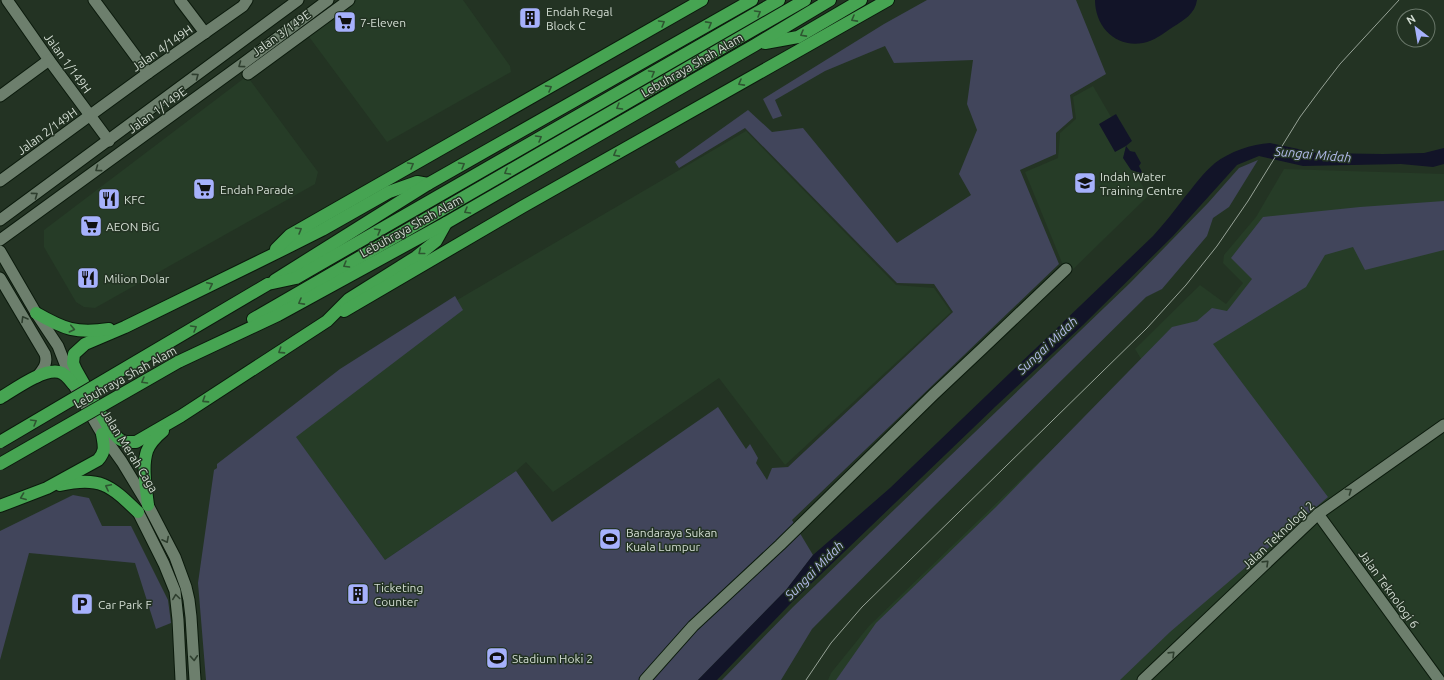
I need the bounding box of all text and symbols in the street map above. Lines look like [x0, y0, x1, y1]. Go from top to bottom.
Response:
building icon: Endah Regal Block C [517, 5, 543, 31]
place label: Endah Regal Block C [546, 5, 613, 32]
street label: Jalan 3/149E [249, 7, 313, 59]
north arrow [1396, 8, 1436, 48]
supermarket icon: 7-Eleven [332, 9, 358, 35]
one-way arrow [754, 10, 761, 17]
text: N [1404, 12, 1417, 27]
one-way arrow [851, 15, 858, 22]
place label: 7-Eleven [360, 16, 406, 29]
one-way arrow [658, 21, 665, 28]
street label: Jalan 4/149H [129, 22, 195, 74]
one-way arrow [705, 22, 712, 29]
one-way arrow [800, 29, 807, 36]
street label: Jalan 1/149H [42, 31, 94, 95]
street label: Lebuhraya Shah Alam [639, 31, 745, 99]
one-way arrow [238, 60, 245, 68]
one-way arrow [648, 71, 655, 78]
one-way arrow [191, 74, 198, 81]
one-way arrow [738, 79, 745, 86]
street label: Jalan 1/149E [125, 84, 189, 136]
one-way arrow [545, 85, 552, 92]
one-way arrow [616, 103, 623, 110]
street label: Jalan 2/149H [15, 105, 79, 157]
one-way arrow [535, 135, 542, 142]
water label: Sungai Midah [1273, 144, 1352, 164]
one-way arrow [612, 149, 620, 156]
one-way arrow [458, 162, 465, 169]
one-way arrow [407, 163, 415, 170]
one-way arrow [95, 164, 102, 171]
one-way arrow [504, 168, 511, 175]
school or university icon: Indah Water Training Centre [1072, 170, 1098, 196]
place label: Indah Water Training Centre [1100, 170, 1183, 197]
supermarket icon: Endah Parade [191, 176, 217, 202]
place label: Endah Parade [220, 183, 294, 196]
restaurant icon: KFC [96, 186, 122, 212]
street label: Lebuhraya Shah Alam [357, 192, 465, 260]
one-way arrow [30, 193, 37, 200]
place label: KFC [124, 193, 146, 206]
one-way arrow [464, 207, 471, 214]
supermarket icon: AEON BiG [78, 213, 104, 239]
place label: AEON BiG [106, 220, 159, 233]
one-way arrow [295, 227, 302, 235]
one-way arrow [374, 228, 381, 235]
one-way arrow [419, 248, 426, 255]
one-way arrow [342, 261, 350, 268]
restaurant icon: Milion Dolar [75, 265, 101, 291]
place label: Milion Dolar [104, 272, 170, 285]
one-way arrow [206, 282, 213, 290]
one-way arrow [298, 297, 306, 305]
water label: Sungai Midah [1013, 314, 1080, 377]
one-way arrow [22, 316, 29, 323]
one-way arrow [68, 325, 75, 333]
one-way arrow [190, 325, 197, 332]
street label: Lebuhraya Shah Alam [71, 343, 179, 411]
one-way arrow [279, 346, 286, 353]
one-way arrow [141, 377, 148, 384]
one-way arrow [202, 396, 209, 403]
street label: Jalan Merah Caga [99, 407, 161, 495]
one-way arrow [30, 419, 37, 427]
one-way arrow [105, 484, 113, 492]
one-way arrow [1345, 489, 1352, 496]
one-way arrow [20, 492, 27, 500]
street label: Jalan Teknologi 2 [1239, 498, 1317, 572]
sports icon: Bandaraya Sukan Kuala Lumpur [597, 526, 623, 552]
place label: Bandaraya Sukan Kuala Lumpur [626, 526, 717, 553]
one-way arrow [161, 536, 169, 543]
water label: Sungai Midah [781, 538, 846, 603]
street label: Jalan Teknologi 6 [1356, 547, 1422, 631]
one-way arrow [1261, 561, 1269, 568]
building icon: Ticketing Counter [345, 581, 371, 607]
place label: Ticketing Counter [374, 581, 423, 608]
parking icon: Car Park F [69, 591, 95, 617]
one-way arrow [172, 594, 181, 601]
place label: Car Park F [98, 598, 152, 611]
sports icon: Stadium Hoki 2 [484, 645, 510, 671]
one-way arrow [1167, 651, 1175, 659]
place label: Stadium Hoki 2 [512, 652, 593, 665]
one-way arrow [189, 655, 198, 661]

